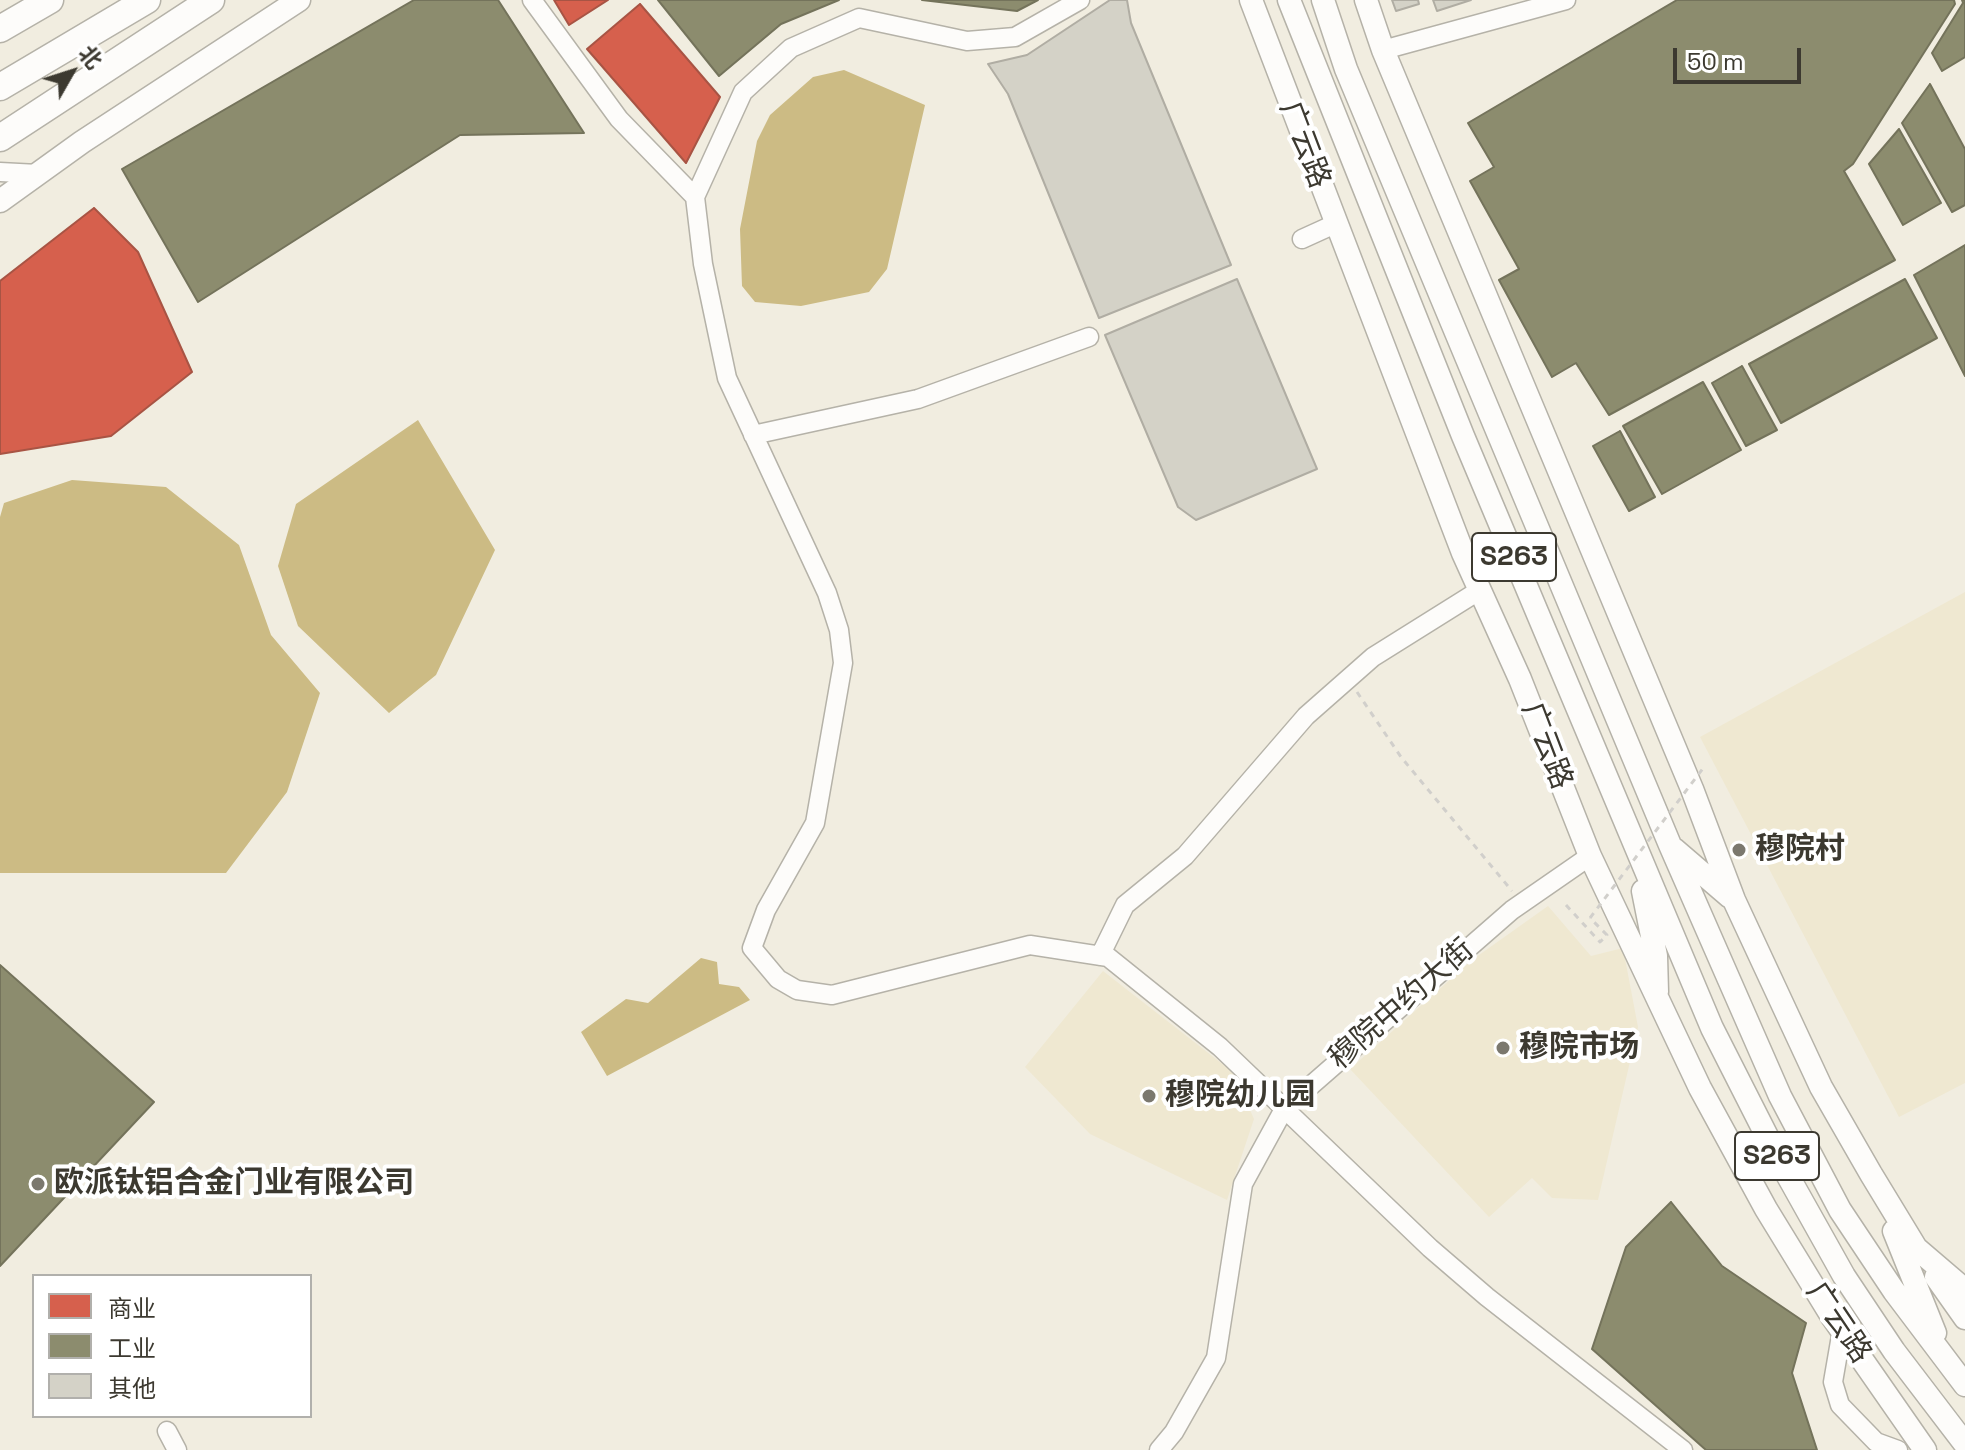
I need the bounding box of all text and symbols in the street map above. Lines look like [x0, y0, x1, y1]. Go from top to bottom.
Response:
north arrow [32, 32, 112, 112]
scale bar [1677, 32, 1805, 82]
text: 北 [73, 40, 108, 74]
text: 50 m [1687, 46, 1744, 77]
street label: 广云路 [1271, 97, 1337, 193]
road number: S263 [1472, 533, 1556, 581]
street label: 广云路 [1513, 698, 1579, 794]
place label: 穆院村 [1755, 832, 1845, 868]
marker: 穆院村 [1730, 841, 1748, 859]
street label: 穆院中约大街 [1322, 932, 1482, 1078]
place label: 穆院市场 [1519, 1030, 1639, 1066]
marker: 穆院市场 [1494, 1039, 1512, 1057]
place label: 穆院幼儿园 [1165, 1078, 1315, 1114]
marker: 穆院幼儿园 [1140, 1087, 1158, 1105]
road number: S263 [1735, 1132, 1819, 1180]
place label: 欧派钛铝合金门业有限公司 [54, 1166, 414, 1202]
marker: 欧派钛铝合金门业有限公司 [29, 1175, 47, 1193]
legend [32, 1274, 312, 1418]
street label: 广云路 [1798, 1276, 1878, 1370]
text: 商业 [108, 1293, 156, 1324]
text: 工业 [108, 1333, 156, 1364]
text: 其他 [108, 1373, 156, 1404]

